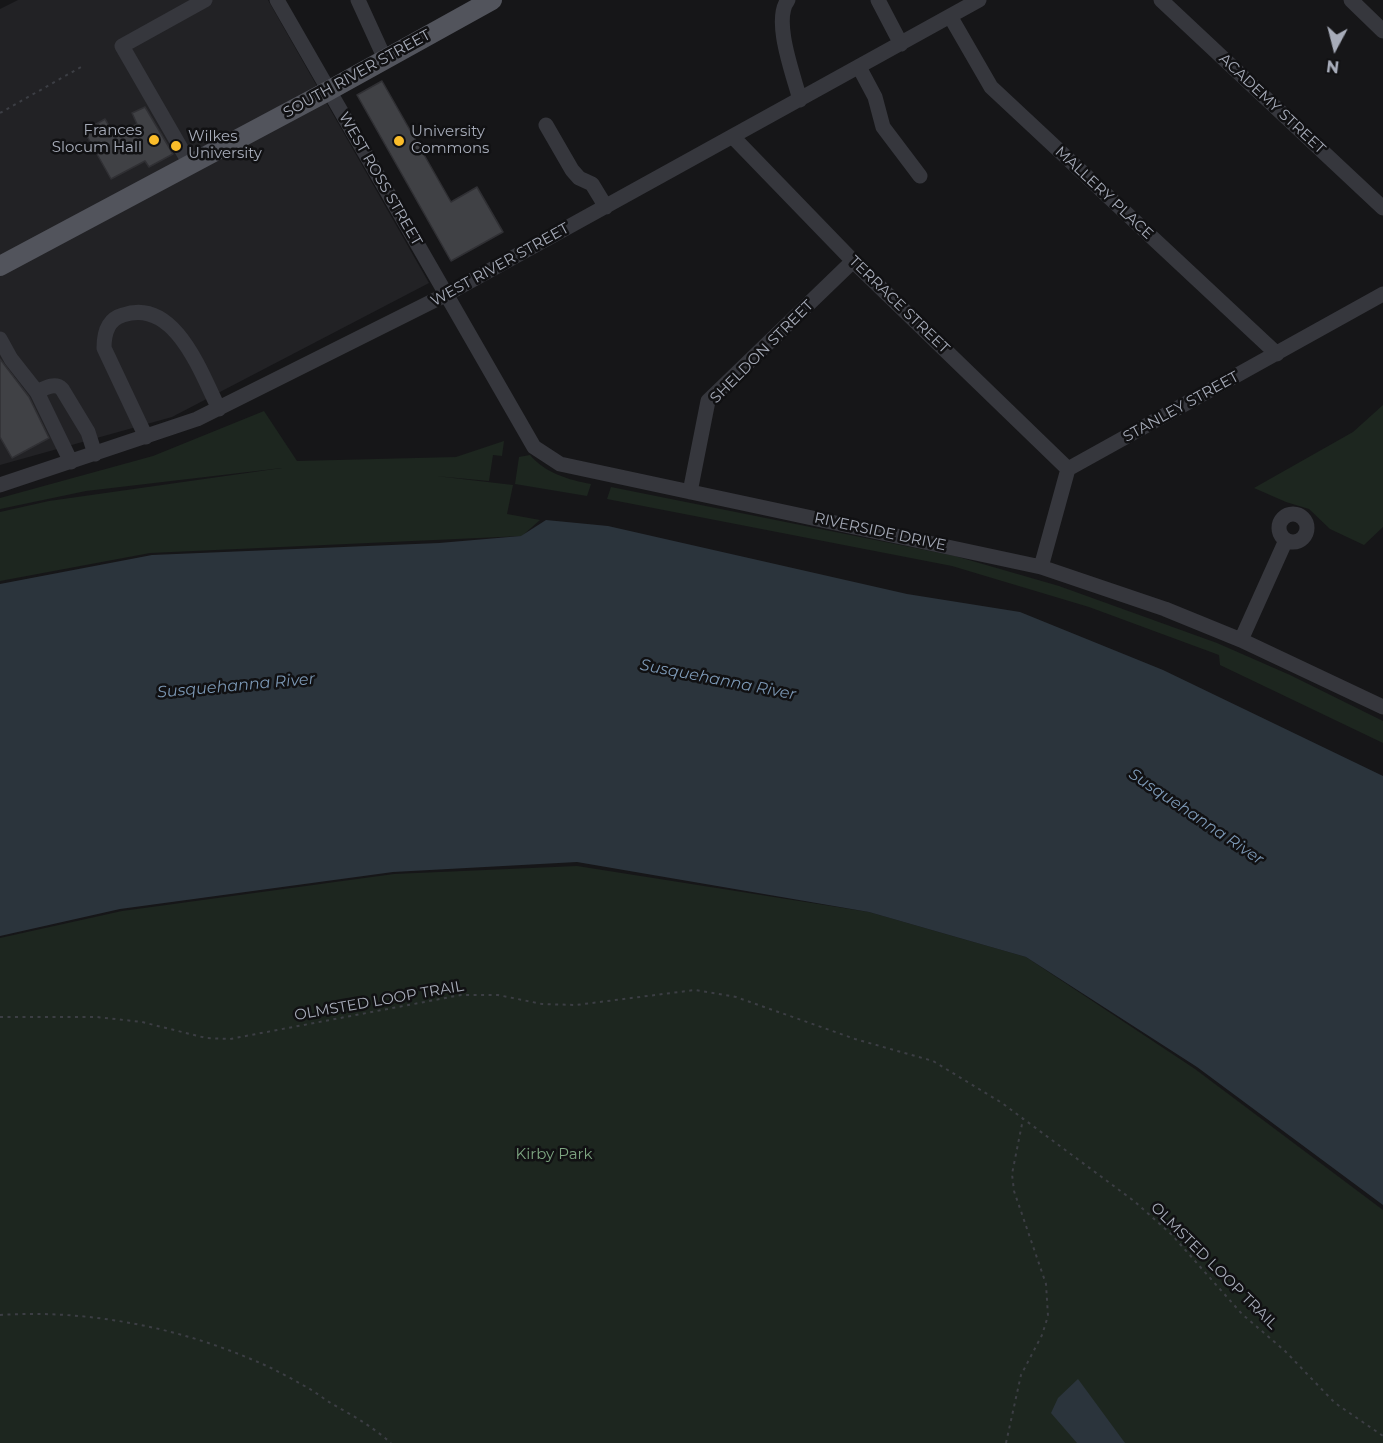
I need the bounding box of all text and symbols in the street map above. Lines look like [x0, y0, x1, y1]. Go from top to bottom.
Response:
north arrow [1305, 18, 1365, 78]
street label: SOUTH RIVER STREET [280, 26, 434, 122]
street label: ACADEMY STREET [1215, 50, 1329, 158]
text: N [1325, 56, 1340, 77]
street label: WEST ROSS STREET [334, 109, 426, 249]
place label: Frances Slocum Hall [52, 122, 142, 157]
place label: University Commons [411, 123, 489, 158]
place label: Wilkes University [188, 128, 262, 163]
marker: Frances Slocum Hall [147, 133, 161, 147]
marker: University Commons [392, 134, 406, 148]
marker: Wilkes University [169, 139, 183, 153]
street label: MALLERY PLACE [1051, 143, 1157, 243]
street label: WEST RIVER STREET [428, 219, 572, 311]
street label: TERRACE STREET [845, 252, 953, 358]
street label: SHELDON STREET [707, 297, 817, 407]
street label: STANLEY STREET [1120, 368, 1242, 446]
street label: RIVERSIDE DRIVE [812, 509, 948, 555]
water label: Susquehanna River [638, 655, 798, 705]
water label: Susquehanna River [156, 670, 316, 702]
water label: Susquehanna River [1125, 765, 1267, 869]
street label: OLMSTED LOOP TRAIL [293, 977, 465, 1025]
park label: Kirby Park [516, 1146, 592, 1164]
street label: OLMSTED LOOP TRAIL [1147, 1199, 1281, 1333]

